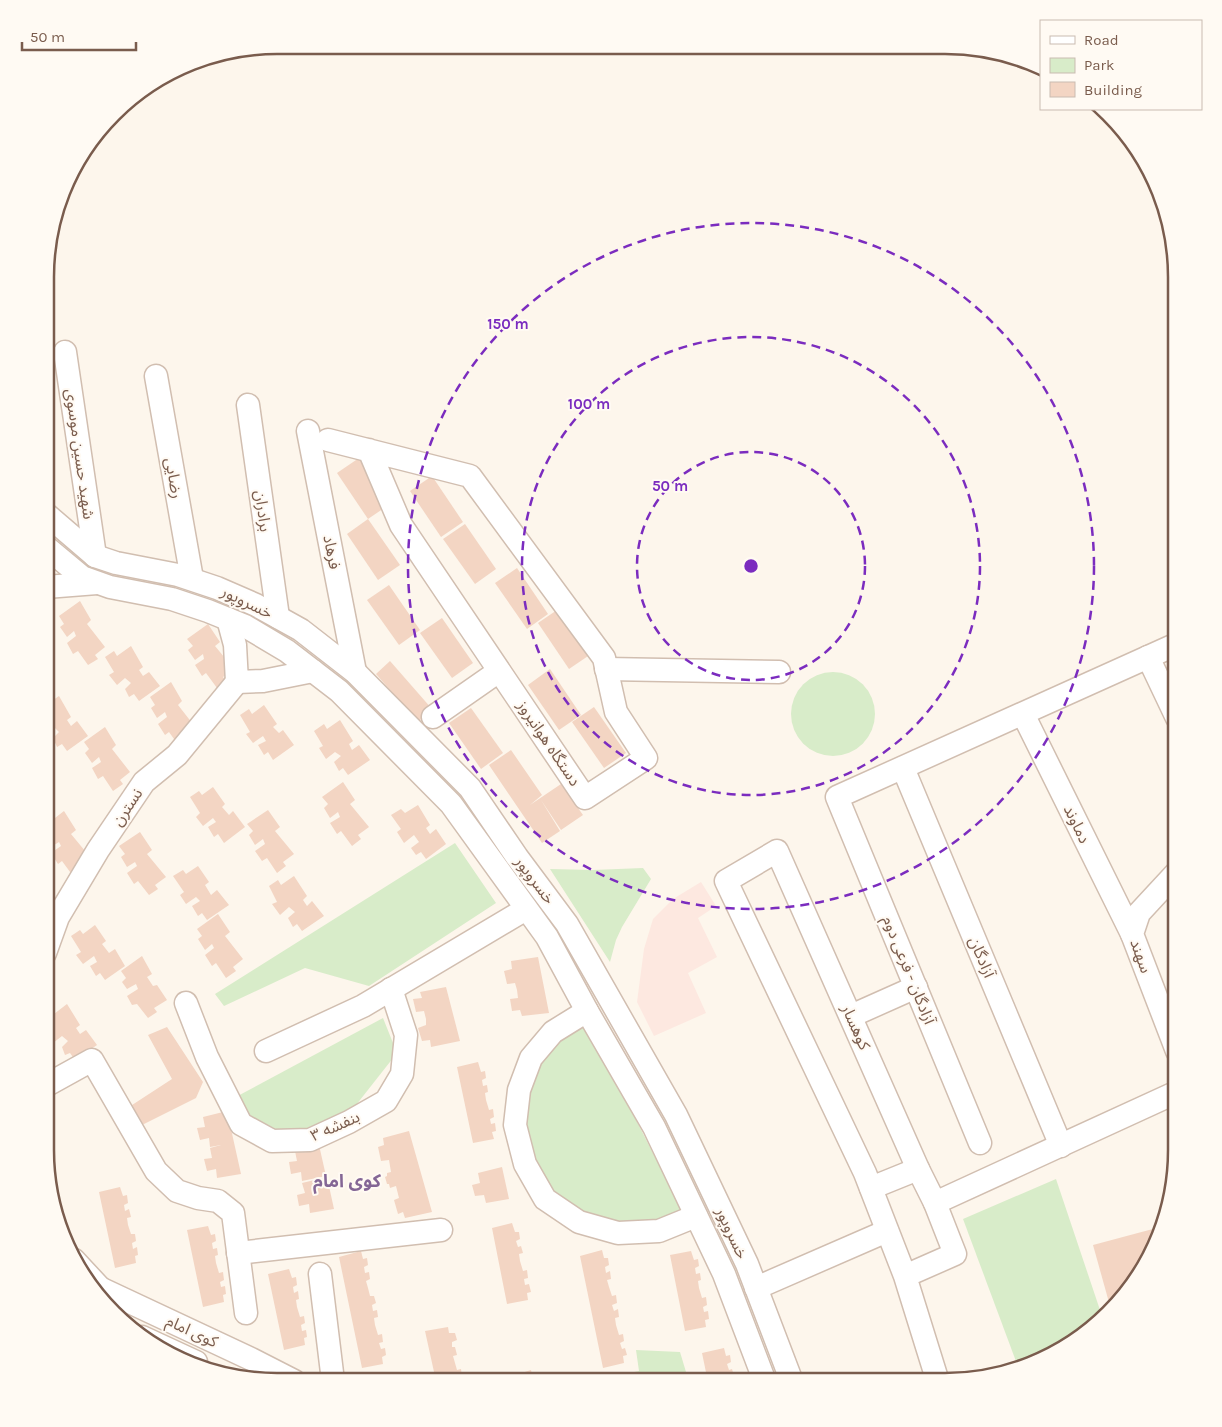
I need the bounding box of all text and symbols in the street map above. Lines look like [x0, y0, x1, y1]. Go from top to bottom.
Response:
scale bar [22, 20, 136, 52]
legend [1040, 20, 1202, 110]
text: 50 m [30, 28, 65, 46]
text: Road [1084, 31, 1119, 49]
text: Park [1084, 56, 1114, 74]
text: Building [1084, 81, 1142, 99]
text: 150 m [487, 315, 529, 333]
street label: شهید حسین موسوی [61, 388, 99, 520]
text: 100 m [568, 395, 610, 413]
street label: رضایی [161, 456, 187, 500]
text: 50 m [652, 477, 688, 495]
street label: برادران [251, 489, 275, 533]
street label: فرهاد [319, 533, 345, 571]
centre of rings [742, 557, 760, 575]
street label: خسروپور [217, 581, 276, 624]
street label: دستگاه هوانیروز [513, 696, 585, 790]
street label: نسترن [108, 785, 146, 829]
street label: دماوند [1060, 802, 1094, 846]
street label: خسروپور [509, 852, 559, 908]
street label: آزادگان - فرعی دوم [876, 913, 940, 1029]
street label: آزادگان [965, 934, 1000, 982]
street label: سهند [1126, 936, 1156, 976]
street label: کوهسار [837, 1001, 874, 1053]
street label: بنفشه ۳ [307, 1107, 363, 1145]
district label: کوی امام [313, 1170, 382, 1194]
street label: خسروپور [710, 1203, 752, 1262]
street label: کوی امام [162, 1311, 221, 1354]

